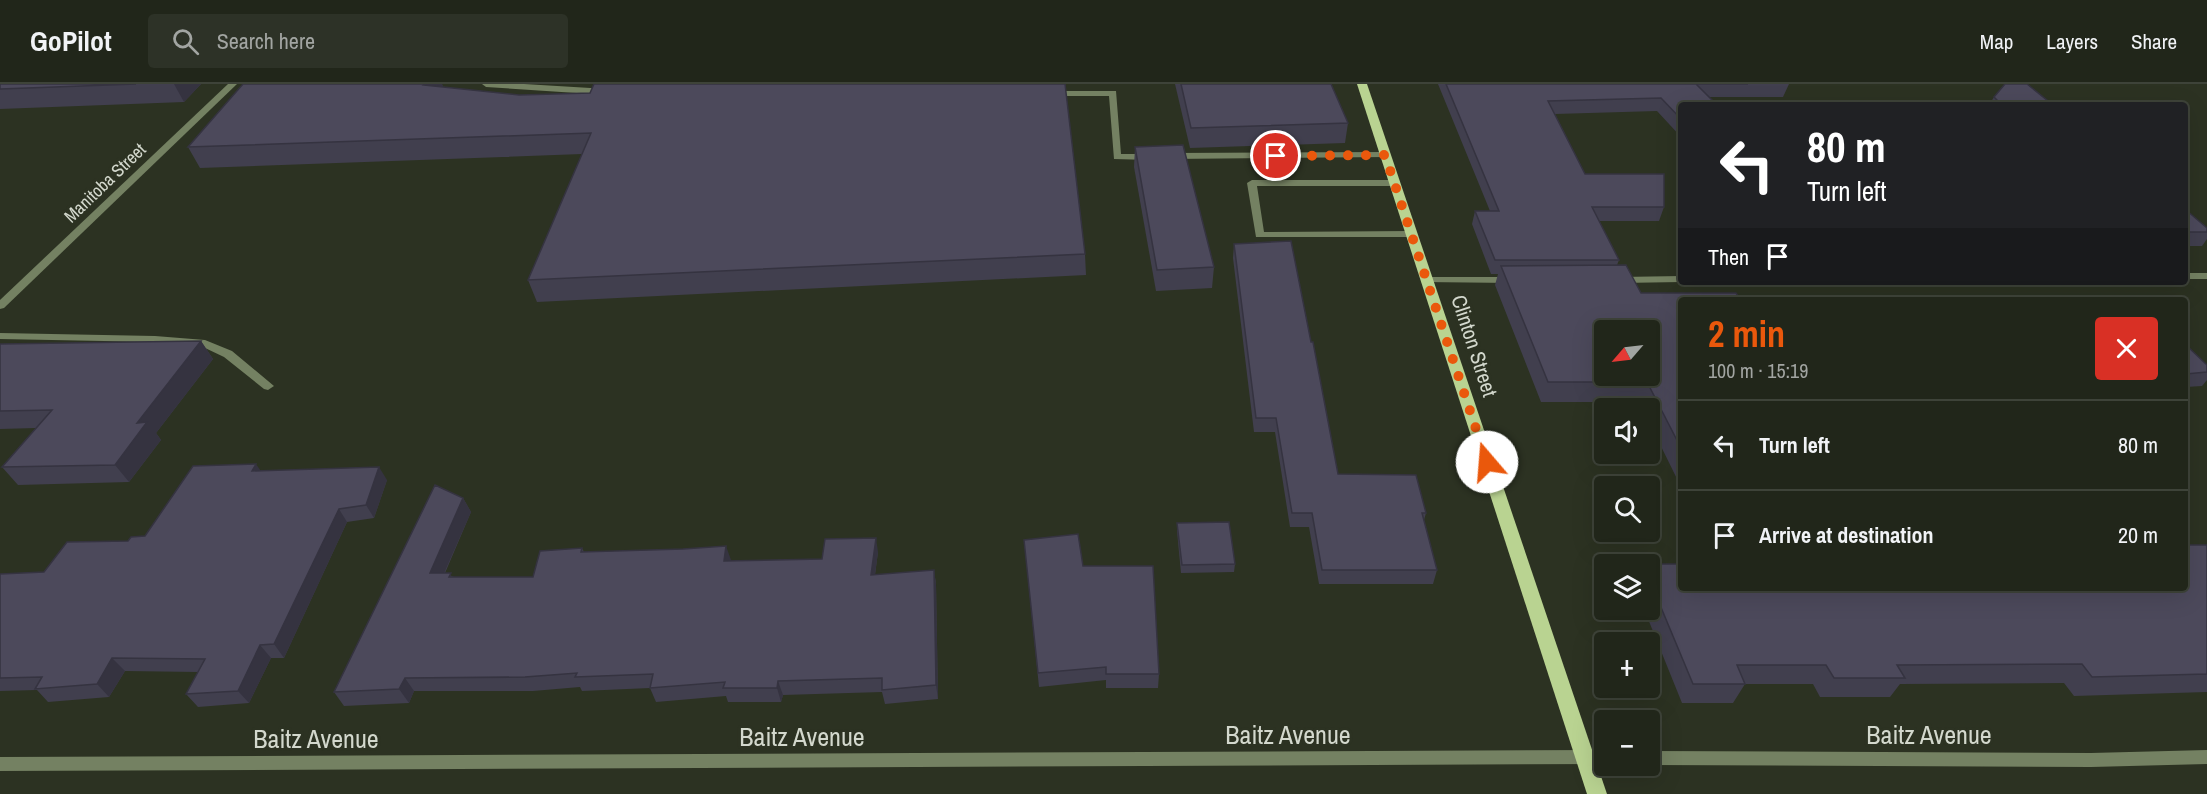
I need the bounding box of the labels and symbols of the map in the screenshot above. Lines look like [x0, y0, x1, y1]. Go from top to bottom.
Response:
pin [1250, 130, 1301, 181]
street label: Manitoba Street [58, 137, 151, 228]
street label: Clinton Street [1444, 291, 1505, 401]
north arrow [1594, 320, 1660, 386]
position arrow [1455, 430, 1519, 494]
street label: Baitz Avenue [1225, 717, 1351, 752]
street label: Baitz Avenue [1866, 717, 1992, 752]
street label: Baitz Avenue [739, 719, 865, 754]
street label: Baitz Avenue [253, 721, 379, 756]

